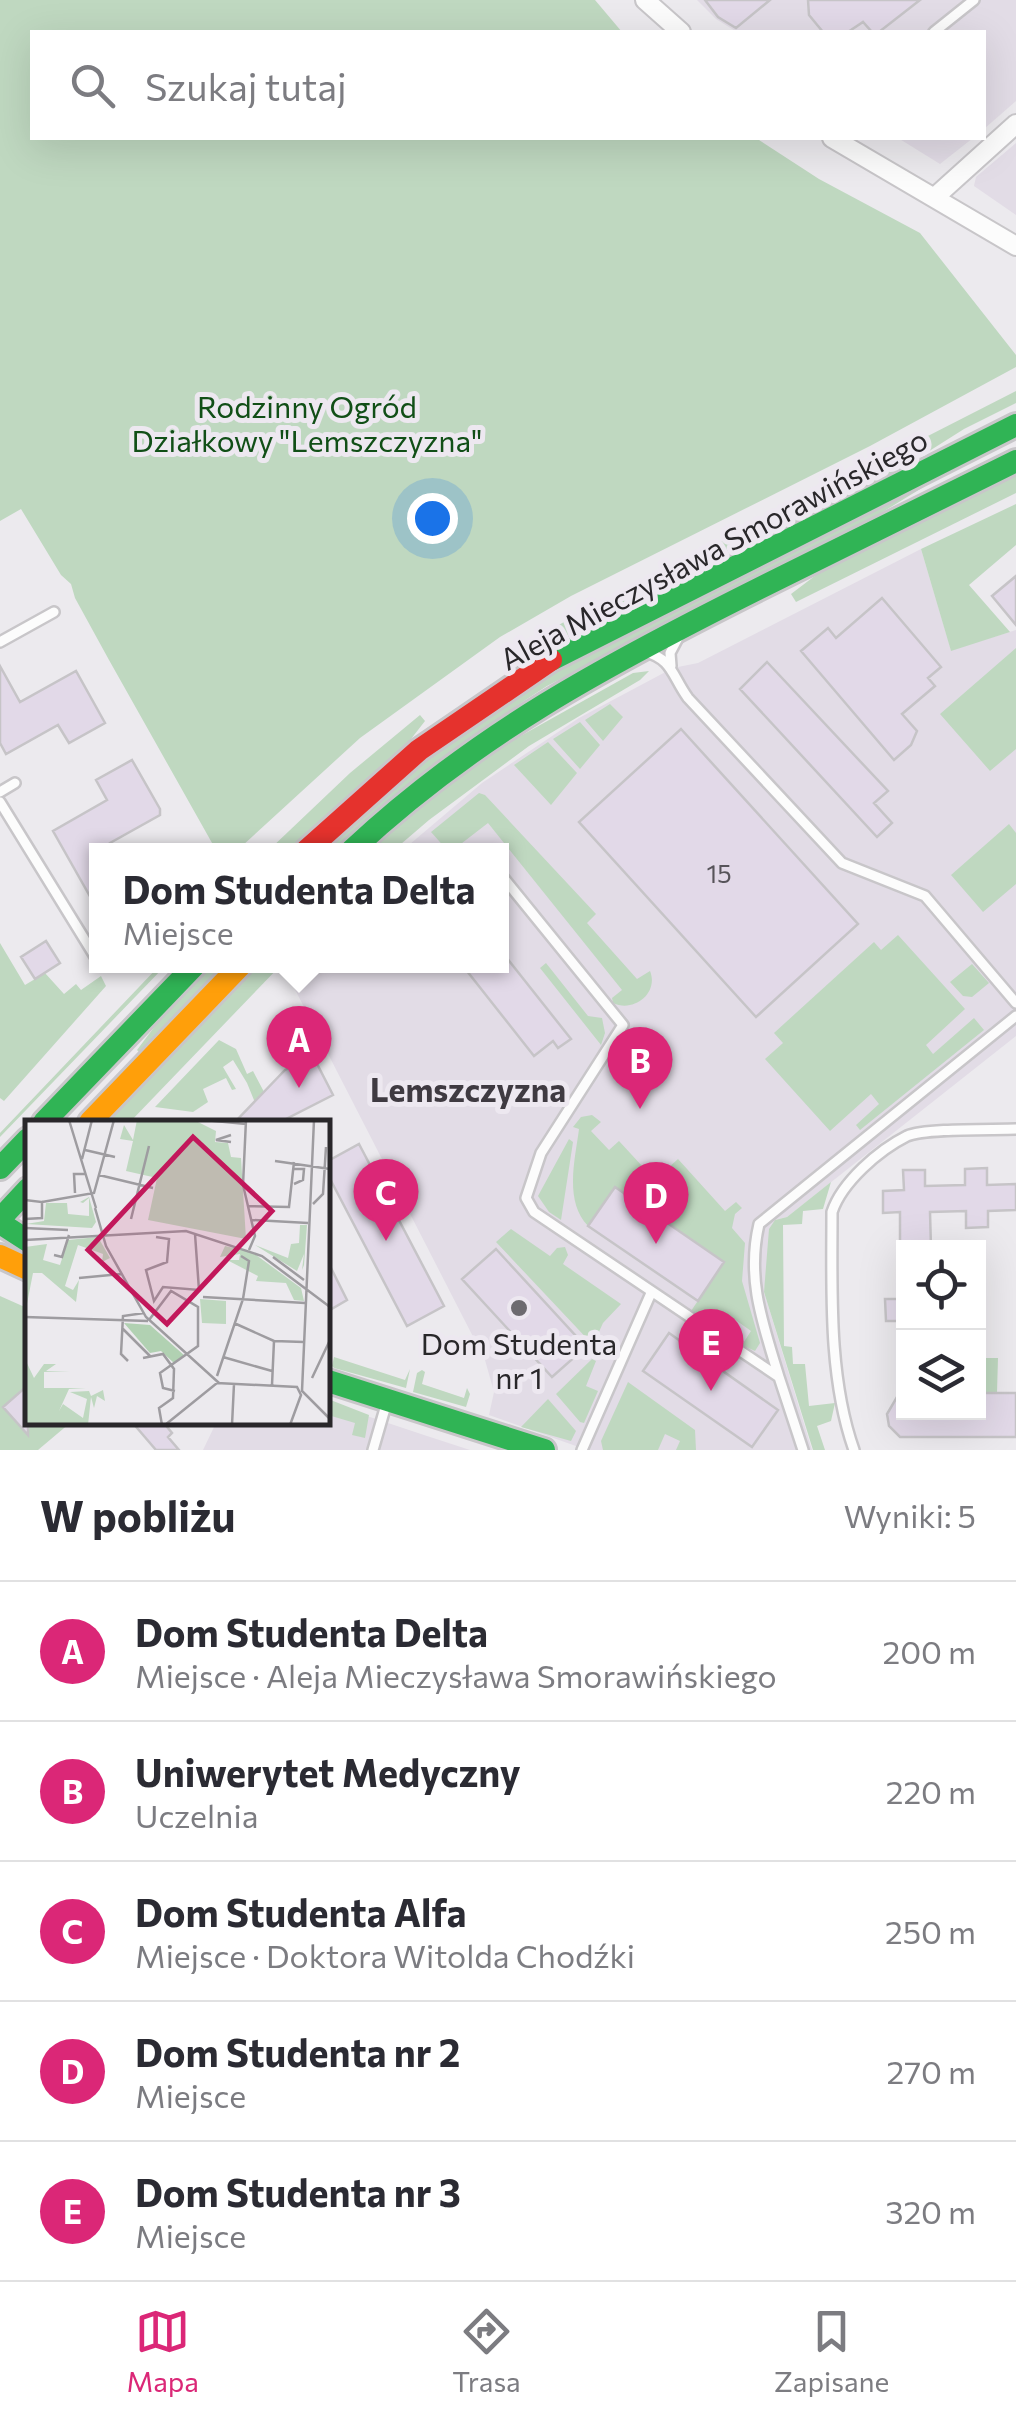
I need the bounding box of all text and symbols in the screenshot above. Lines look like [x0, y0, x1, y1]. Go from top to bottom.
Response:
search box [30, 30, 986, 140]
icon: search [65, 58, 120, 113]
text: Szukaj tutaj [145, 62, 347, 109]
park label: Rodzinny Ogród Działkowy "Lemszczyzna" [132, 387, 482, 458]
street label: Aleja Mieczysława Smorawińskiego [493, 419, 933, 677]
your location [407, 493, 458, 544]
popup [89, 843, 509, 973]
house number: 15 [706, 858, 732, 888]
text: Dom Studenta Delta [122, 865, 476, 912]
text: Miejsce [122, 912, 234, 952]
pin: A [266, 1006, 332, 1088]
pin: B [608, 1026, 672, 1109]
district label: Lemszczyzna [370, 1069, 566, 1109]
inset map [25, 1120, 330, 1425]
pin: C [354, 1158, 418, 1241]
pin: D [624, 1162, 688, 1244]
map controls [896, 1240, 986, 1420]
button: locate [896, 1240, 986, 1330]
marker: Dom Studenta nr 1 [508, 1297, 530, 1319]
pin: E [678, 1308, 744, 1391]
place label: Dom Studenta nr 1 [421, 1324, 617, 1395]
button: layers [896, 1330, 986, 1420]
text: W pobliżu [40, 1489, 236, 1541]
text: Wyniki: 5 [844, 1495, 976, 1535]
text: Dom Studenta Delta [135, 1608, 488, 1655]
text: A [61, 1631, 84, 1671]
text: 200 m [883, 1631, 976, 1671]
text: Miejsce · Aleja Mieczysława Smorawińskiego [135, 1655, 777, 1695]
text: Uniwerytet Medyczny [135, 1748, 521, 1795]
text: B [62, 1771, 83, 1811]
text: 220 m [886, 1771, 976, 1811]
text: Uczelnia [135, 1795, 258, 1835]
text: Dom Studenta Alfa [135, 1888, 467, 1935]
text: C [62, 1911, 83, 1951]
text: 250 m [885, 1911, 976, 1951]
text: Miejsce · Doktora Witolda Chodźki [135, 1935, 635, 1975]
text: Dom Studenta nr 2 [135, 2028, 460, 2075]
text: D [61, 2051, 84, 2091]
text: 270 m [887, 2051, 976, 2091]
text: Miejsce [135, 2075, 246, 2115]
text: Dom Studenta nr 3 [135, 2168, 461, 2215]
text: E [63, 2191, 82, 2231]
text: 320 m [885, 2191, 976, 2231]
text: Miejsce [135, 2215, 246, 2255]
tab: Mapa [127, 2304, 199, 2398]
tab: Trasa [452, 2304, 521, 2398]
tab: Zapisane [774, 2304, 889, 2398]

